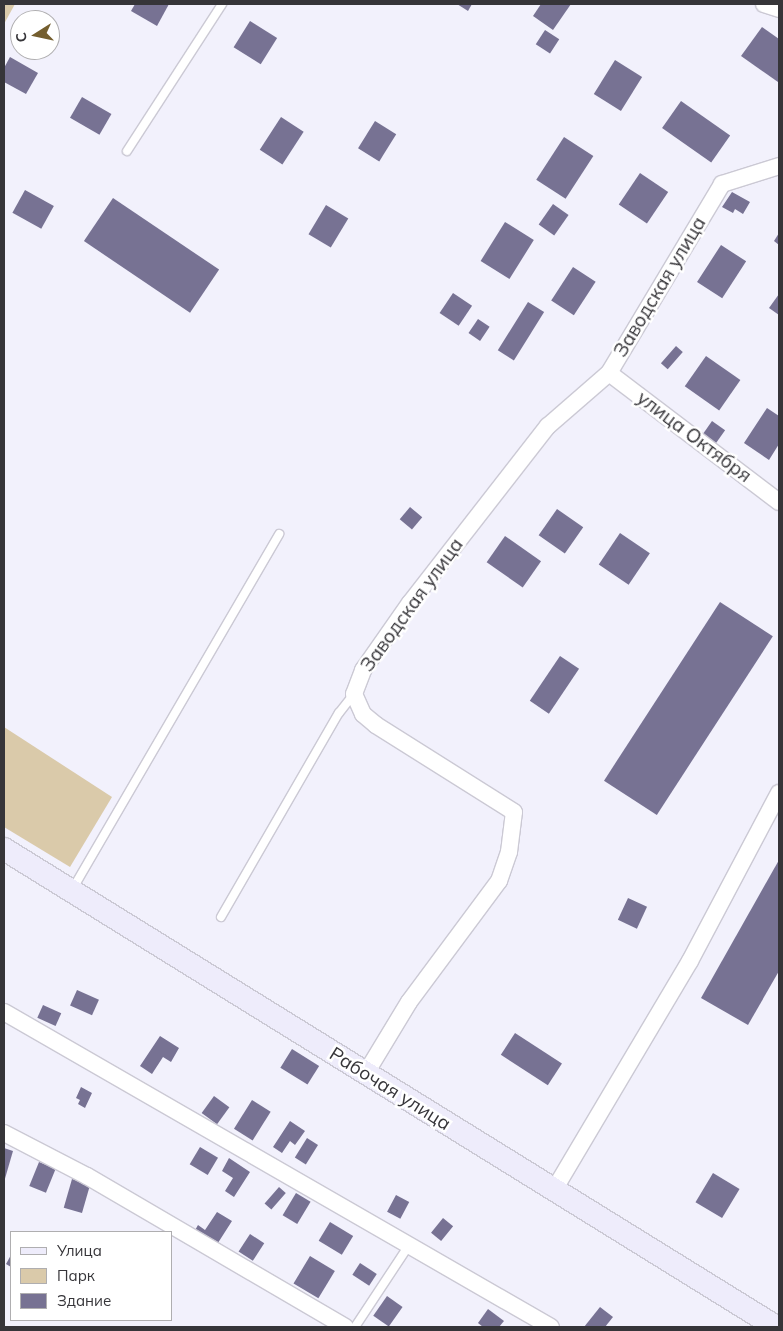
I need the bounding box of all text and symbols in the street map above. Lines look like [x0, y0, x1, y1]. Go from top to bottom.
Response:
north arrow [10, 10, 60, 60]
text: С [12, 31, 31, 44]
street label: Заводская улица [609, 213, 711, 361]
street label: улица Октября [632, 387, 756, 487]
street label: Заводская улица [356, 534, 468, 676]
street label: Рабочая улица [325, 1043, 455, 1135]
legend [10, 1231, 172, 1321]
text: Улица [57, 1241, 102, 1260]
text: Парк [57, 1266, 95, 1285]
text: Здание [57, 1291, 111, 1310]

